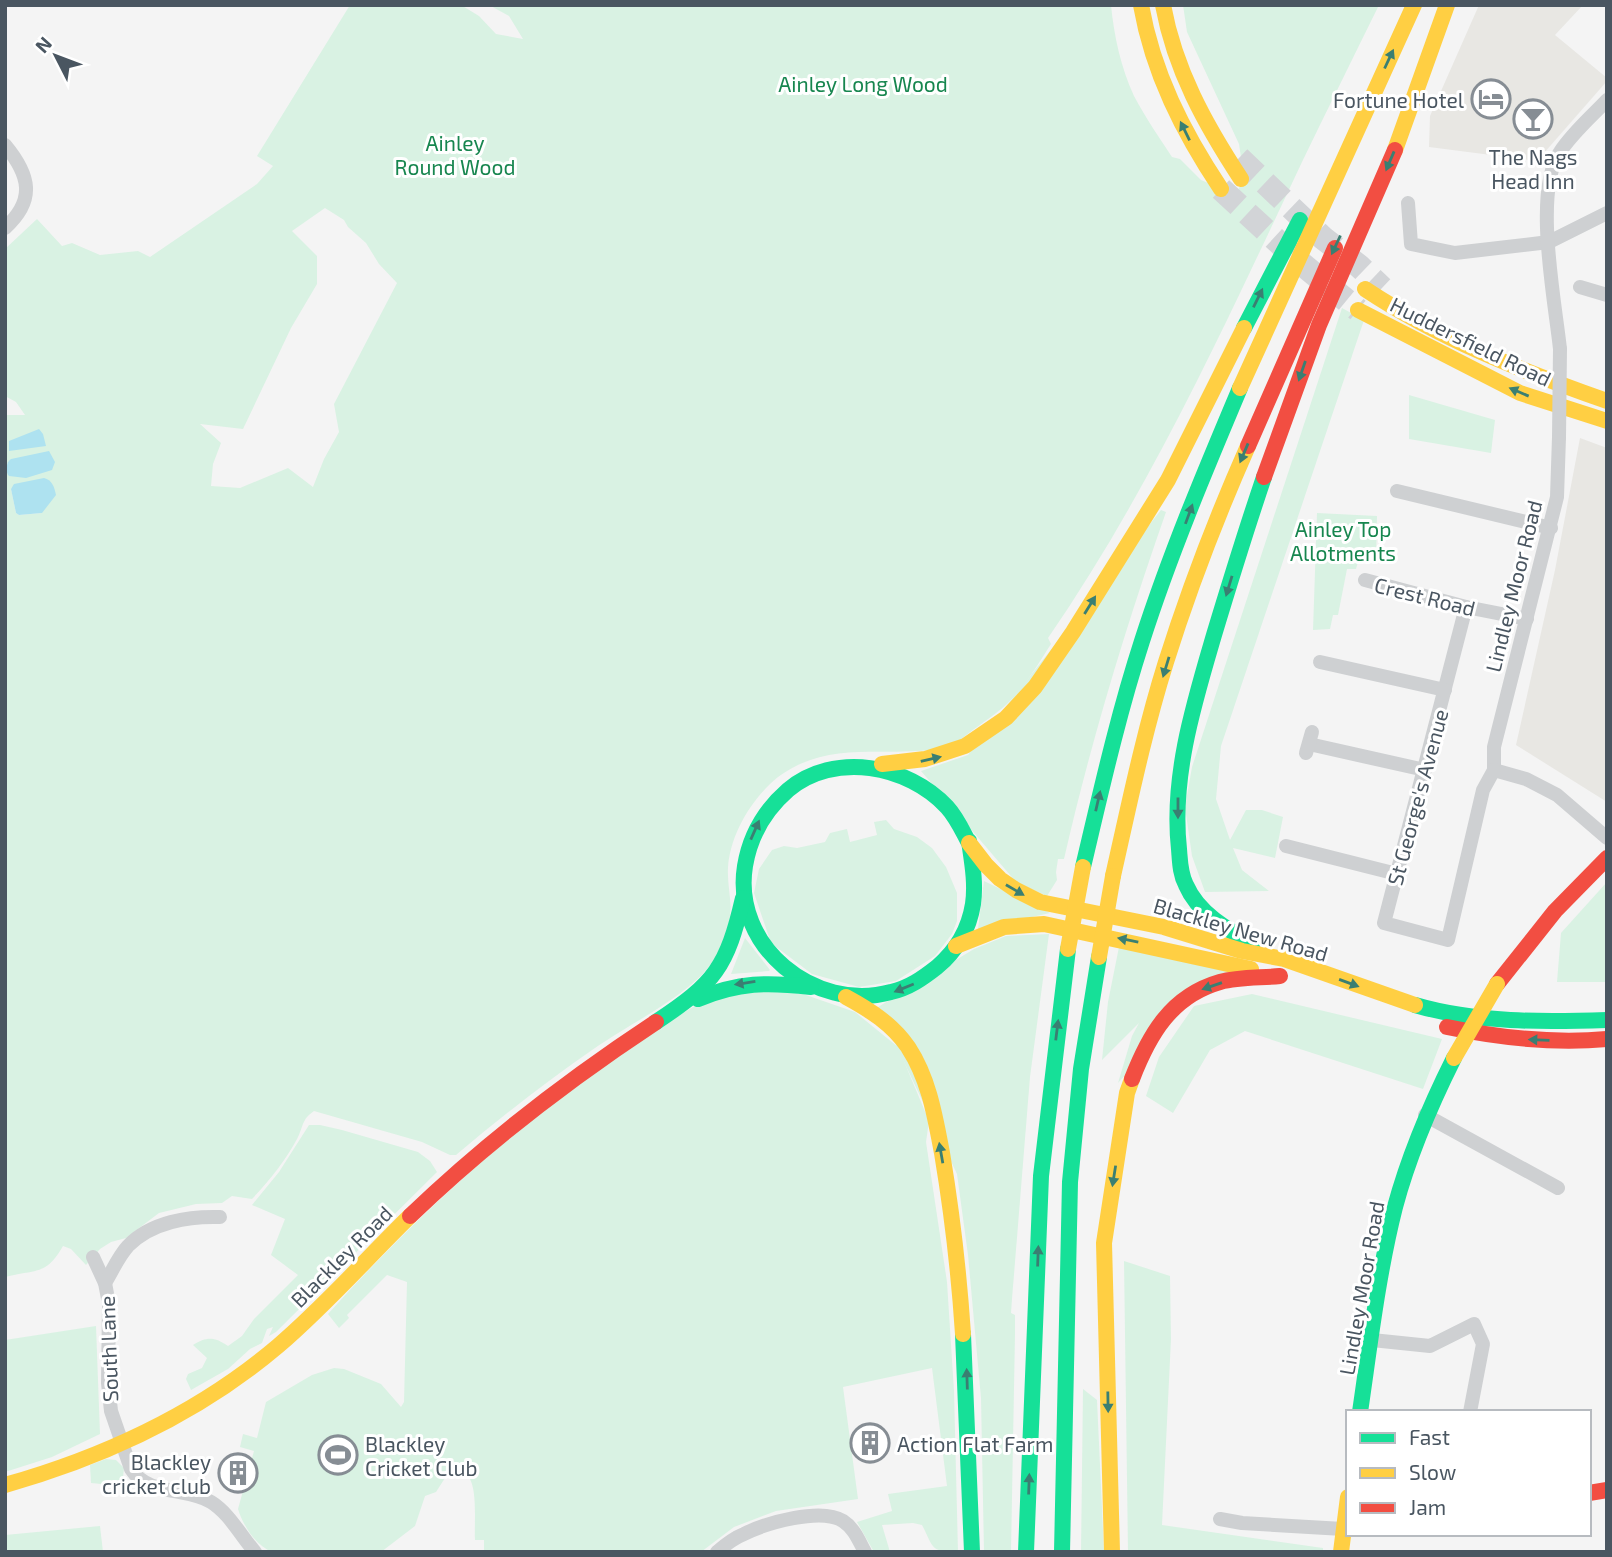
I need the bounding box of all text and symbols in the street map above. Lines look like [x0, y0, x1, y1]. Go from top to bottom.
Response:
north arrow [21, 21, 91, 91]
text: N [30, 31, 56, 57]
one-way arrow [1384, 49, 1395, 69]
park label: Ainley Long Wood [778, 71, 948, 96]
hotel icon: Fortune Hotel [1470, 78, 1512, 120]
place label: Fortune Hotel [1333, 87, 1465, 112]
bar icon: The Nags Head Inn [1512, 98, 1554, 140]
one-way arrow [1180, 121, 1191, 141]
park label: Ainley Round Wood [395, 130, 515, 179]
place label: The Nags Head Inn [1488, 144, 1578, 193]
one-way arrow [1384, 151, 1395, 172]
one-way arrow [1330, 235, 1341, 256]
one-way arrow [1253, 288, 1264, 308]
street label: Huddersfield Road [1387, 291, 1555, 391]
one-way arrow [1296, 361, 1307, 382]
one-way arrow [1508, 386, 1529, 397]
one-way arrow [1238, 443, 1249, 464]
street label: Lindley Moor Road [1480, 497, 1546, 675]
one-way arrow [1183, 503, 1194, 524]
park label: Ainley Top Allotments [1290, 516, 1396, 565]
street label: Crest Road [1372, 571, 1478, 621]
one-way arrow [1223, 576, 1233, 597]
one-way arrow [1083, 595, 1096, 614]
one-way arrow [1160, 657, 1170, 678]
street label: St George's Avenue [1381, 706, 1453, 888]
one-way arrow [920, 754, 942, 765]
one-way arrow [1093, 790, 1104, 812]
one-way arrow [1172, 797, 1184, 819]
one-way arrow [750, 820, 761, 841]
one-way arrow [1006, 884, 1025, 896]
street label: Blackley New Road [1151, 892, 1331, 966]
one-way arrow [1117, 935, 1139, 946]
one-way arrow [733, 978, 755, 989]
one-way arrow [1338, 978, 1359, 989]
one-way arrow [1202, 981, 1223, 992]
one-way arrow [893, 983, 914, 994]
one-way arrow [1052, 1019, 1063, 1041]
one-way arrow [1527, 1034, 1549, 1045]
one-way arrow [936, 1142, 947, 1164]
one-way arrow [1108, 1165, 1119, 1187]
street label: Lindley Moor Road [1333, 1199, 1389, 1377]
street label: Blackley Road [285, 1200, 397, 1312]
one-way arrow [1032, 1245, 1043, 1267]
street label: South Lane [94, 1295, 122, 1403]
one-way arrow [962, 1368, 973, 1390]
one-way arrow [1102, 1392, 1114, 1414]
legend [1346, 1410, 1591, 1536]
building icon: Action Flat Farm [849, 1422, 891, 1464]
text: Fast [1409, 1424, 1450, 1449]
place label: Blackley Cricket Club [365, 1431, 477, 1480]
place label: Action Flat Farm [897, 1431, 1053, 1456]
sports icon: Blackley Cricket Club [317, 1434, 359, 1476]
place label: Blackley cricket club [102, 1449, 211, 1498]
building icon: Blackley cricket club [217, 1452, 259, 1494]
text: Slow [1409, 1459, 1456, 1484]
one-way arrow [1023, 1472, 1034, 1494]
text: Jam [1409, 1494, 1446, 1519]

